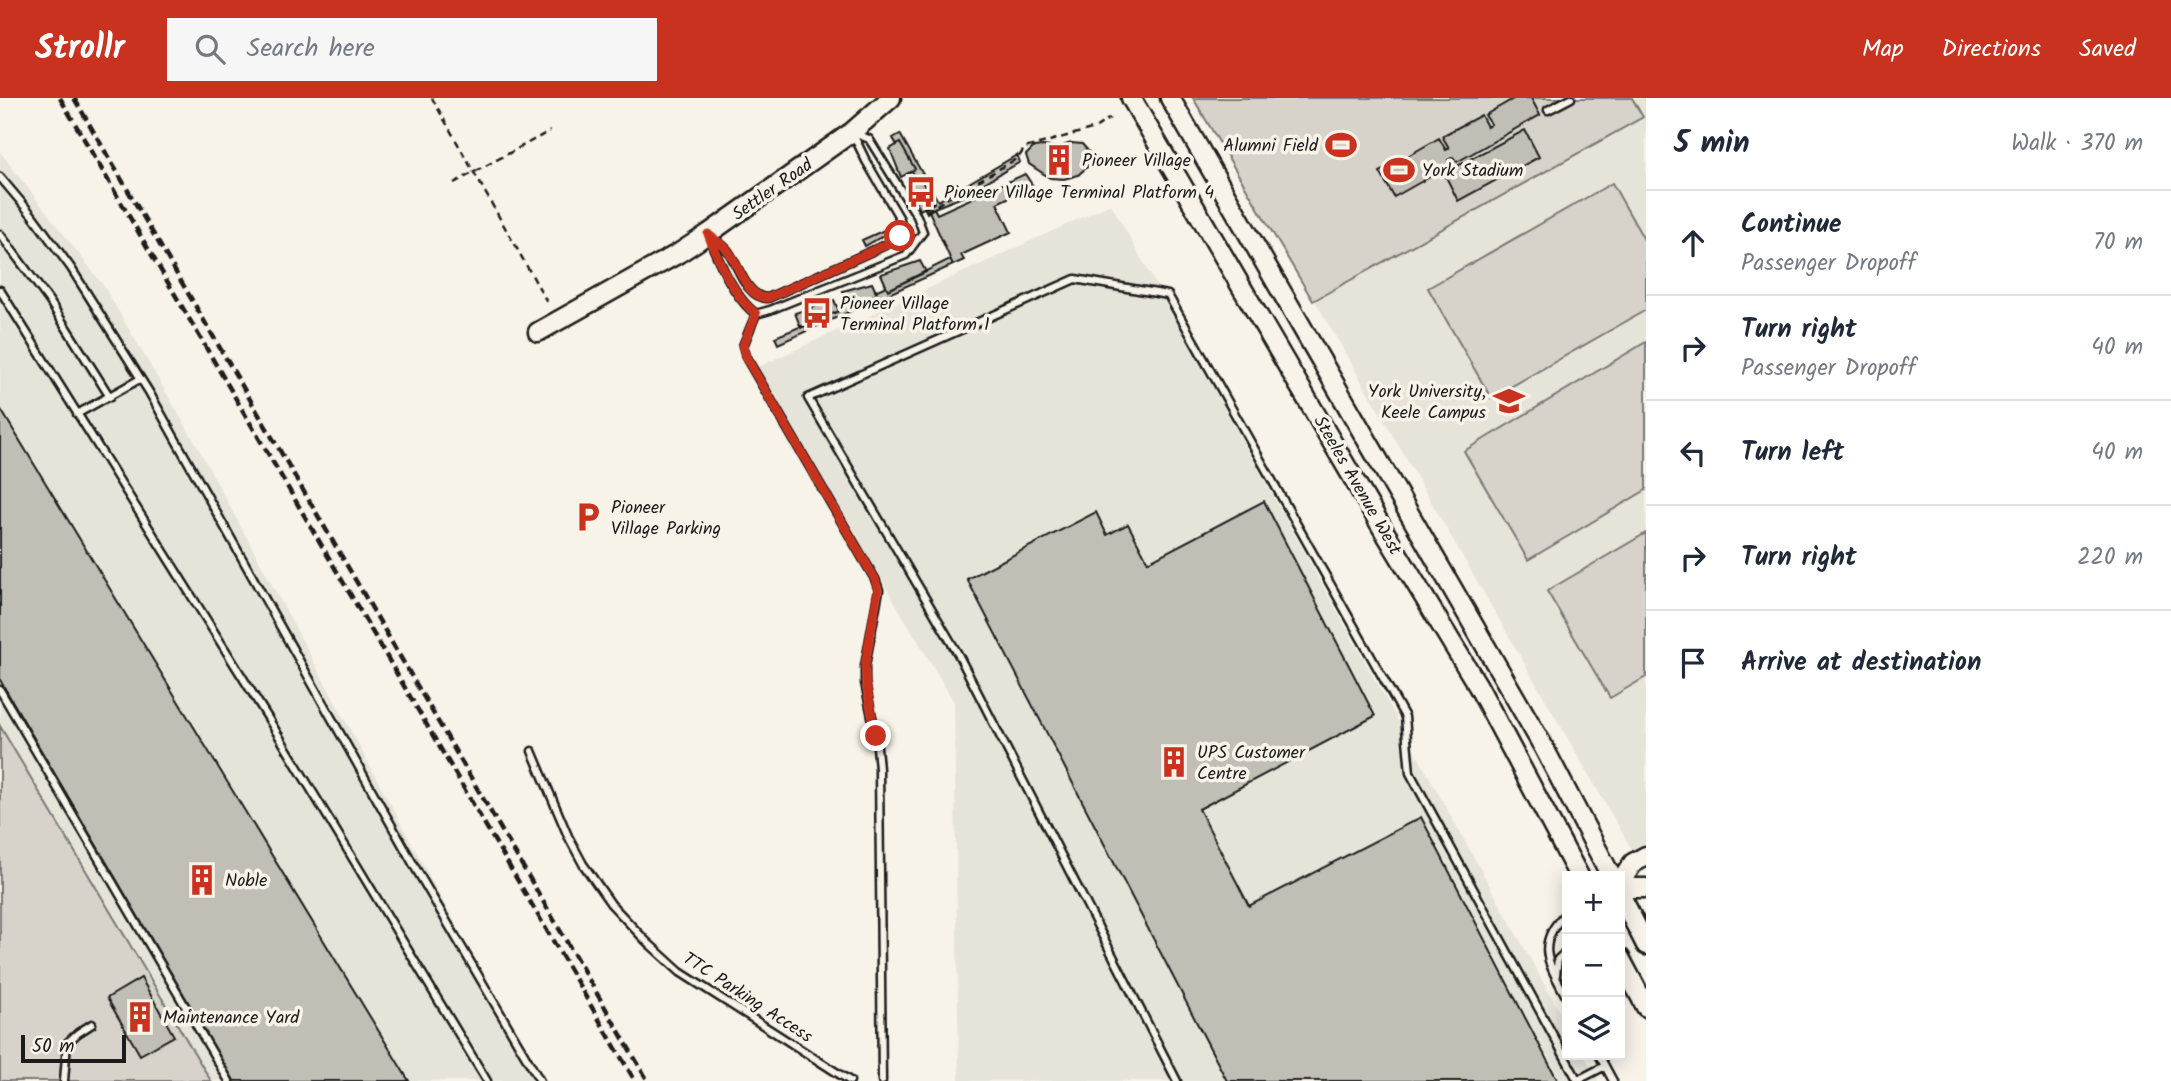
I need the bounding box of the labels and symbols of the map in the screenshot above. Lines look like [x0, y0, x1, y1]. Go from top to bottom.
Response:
sports icon: Alumni Field [1324, 128, 1358, 162]
place label: Alumni Field [1223, 132, 1319, 161]
building icon: Pioneer Village [1042, 143, 1076, 177]
place label: Pioneer Village [1082, 147, 1191, 176]
street label: Settler Road [726, 151, 820, 229]
sports icon: York Stadium [1382, 153, 1416, 187]
place label: York Stadium [1422, 157, 1523, 186]
bus stop icon: Pioneer Village Terminal Platform 4 [904, 175, 938, 209]
place label: Pioneer Village Terminal Platform 4 [944, 179, 1214, 208]
route start [884, 220, 915, 251]
place label: Pioneer Village Terminal Platform 1 [840, 290, 990, 340]
bus stop icon: Pioneer Village Terminal Platform 1 [800, 296, 834, 330]
place label: York University, Keele Campus [1368, 378, 1486, 428]
school or university icon: York University, Keele Campus [1492, 384, 1526, 418]
street label: Steeles Avenue West [1305, 410, 1409, 562]
place label: Pioneer Village Parking [611, 494, 721, 544]
parking icon: Pioneer Village Parking [571, 500, 605, 534]
route end [860, 720, 891, 751]
place label: UPS Customer Centre [1197, 739, 1306, 789]
building icon: UPS Customer Centre [1157, 745, 1191, 779]
building icon: Noble [185, 863, 219, 897]
place label: Noble [225, 867, 267, 896]
street label: TTC Parking Access [676, 945, 818, 1051]
building icon: Maintenance Yard [123, 1000, 157, 1034]
place label: Maintenance Yard [163, 1004, 300, 1033]
scale bar [21, 1032, 126, 1064]

